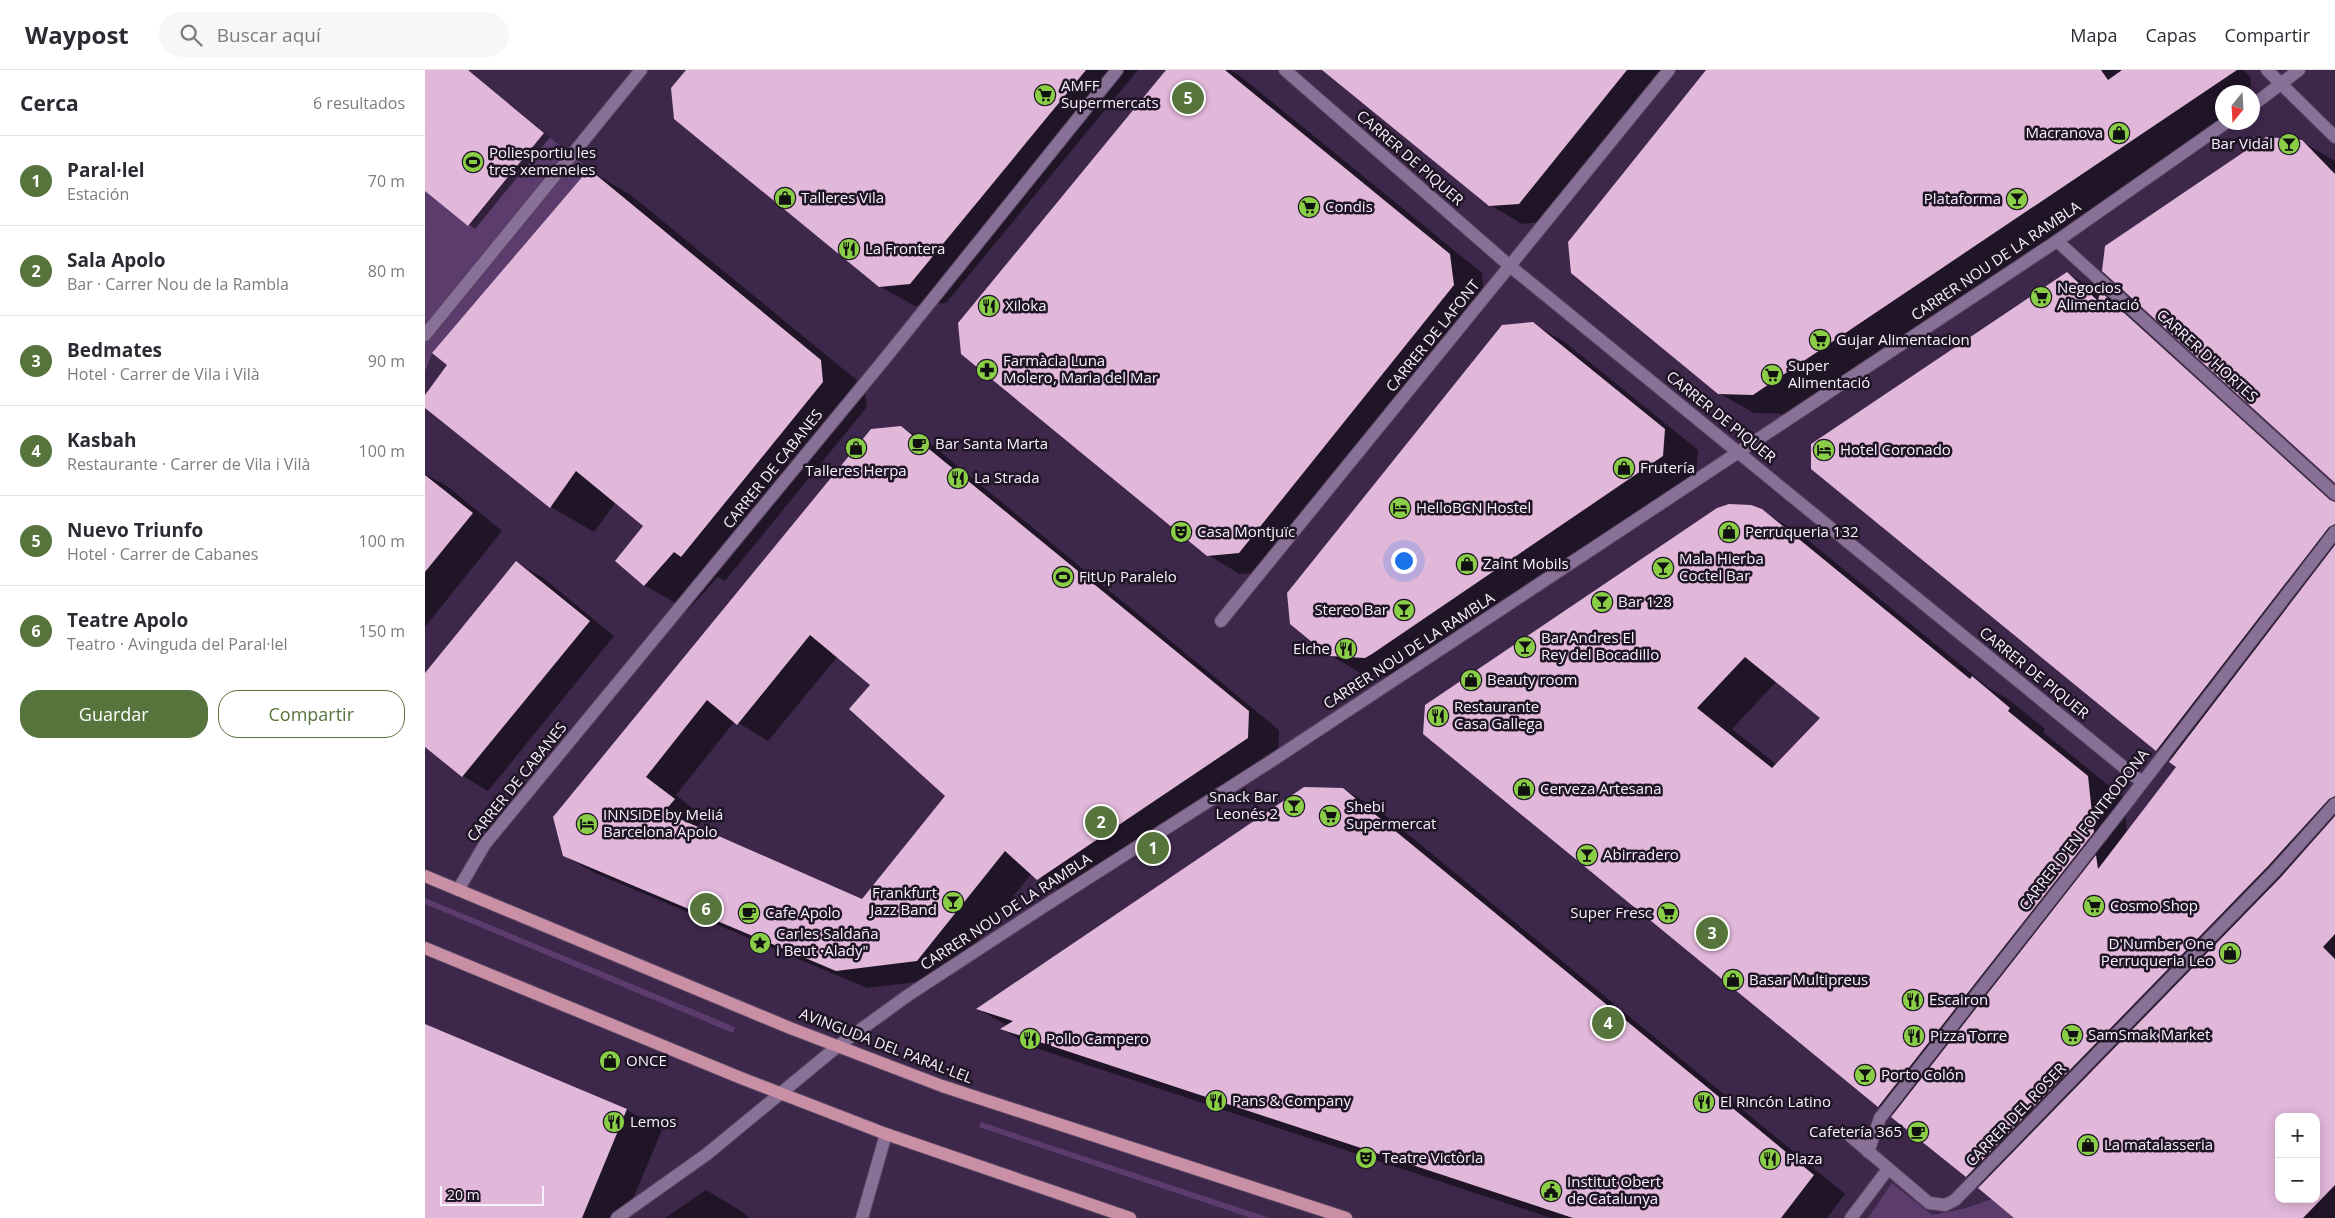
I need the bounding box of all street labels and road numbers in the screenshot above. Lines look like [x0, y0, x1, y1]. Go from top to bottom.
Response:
street label: CARRER DE PIQUER [1353, 105, 1469, 210]
street label: CARRER NOU DE LA RAMBLA [1907, 196, 2084, 324]
street label: CARRER DE LAFONT [1381, 275, 1484, 395]
street label: CARRER D'HORTES [2153, 304, 2263, 406]
street label: CARRER DE PIQUER [1663, 366, 1781, 467]
street label: CARRER DE CABANES [718, 405, 827, 532]
street label: CARRER NOU DE LA RAMBLA [1319, 587, 1498, 713]
street label: CARRER DE PIQUER [1976, 622, 2094, 723]
street label: CARRER DE CABANES [462, 718, 571, 845]
street label: CARRER D'EN FONTRODONA [2014, 744, 2153, 914]
street label: CARRER NOU DE LA RAMBLA [916, 848, 1095, 974]
street label: AVINGUDA DEL PARAL·LEL [797, 1003, 976, 1087]
street label: CARRER DEL ROSER [1961, 1058, 2070, 1170]

